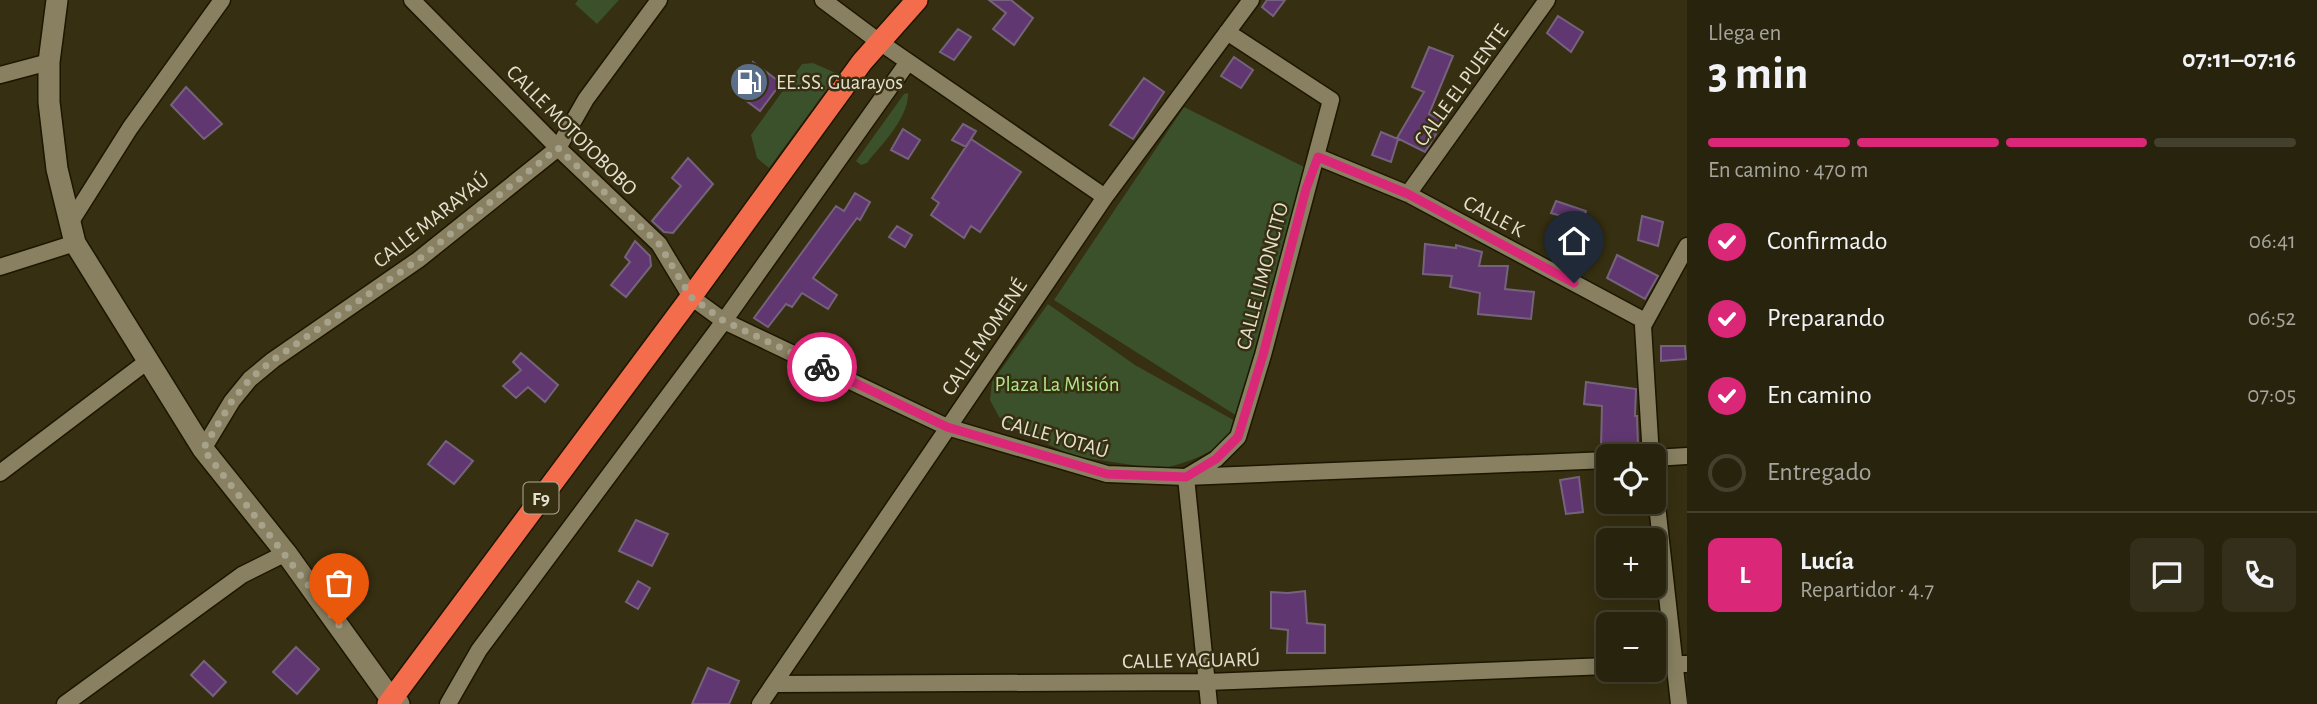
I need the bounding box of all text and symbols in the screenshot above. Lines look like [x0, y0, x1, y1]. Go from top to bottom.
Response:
street label: CALLE EL PUENTE [1410, 20, 1513, 150]
text: Llega en [1708, 22, 1781, 45]
text: 07:11–07:16 [2182, 46, 2296, 72]
text: 3 min [1708, 51, 1808, 97]
street label: CALLE MOTOJOBOBO [502, 61, 641, 200]
fuel station icon: EE.SS. Guarayos [728, 61, 770, 103]
place label: EE.SS. Guarayos [776, 72, 903, 93]
text: En camino · 470 m [1708, 159, 1869, 182]
street label: CALLE MARAYAÚ [368, 167, 493, 272]
street label: CALLE K [1460, 192, 1528, 241]
street label: CALLE LIMONCITO [1233, 200, 1292, 352]
pin [1544, 211, 1604, 283]
icon: home [1555, 222, 1593, 260]
icon: check [1708, 223, 1746, 261]
text: Confirmado [1767, 228, 1888, 254]
text: 06:41 [2249, 230, 2296, 253]
street label: CALLE MOMENÉ [936, 274, 1031, 399]
icon: check [1708, 300, 1746, 338]
text: Preparando [1767, 305, 1885, 331]
text: 06:52 [2248, 307, 2296, 330]
courier [787, 332, 857, 402]
icon: bike [803, 348, 841, 386]
park label: Plaza La Misión [995, 374, 1119, 395]
icon: check [1708, 377, 1746, 415]
text: En camino [1767, 382, 1872, 408]
text: 07:05 [2247, 384, 2296, 407]
street label: CALLE YOTAÚ [999, 409, 1112, 462]
map controls [1596, 444, 1666, 682]
button: locate [1596, 444, 1666, 514]
text: Entregado [1767, 459, 1872, 485]
road number: F9 [524, 482, 558, 513]
button: + [1596, 528, 1666, 598]
button: chat [2130, 538, 2204, 612]
button: phone [2222, 538, 2296, 612]
text: Lucía [1800, 548, 1854, 574]
pin [309, 553, 369, 625]
text: L [1739, 562, 1751, 588]
icon: bag [320, 564, 358, 602]
text: Repartidor · 4.7 [1800, 579, 1934, 602]
button: − [1596, 612, 1666, 682]
street label: CALLE YAGUARÚ [1122, 647, 1260, 672]

